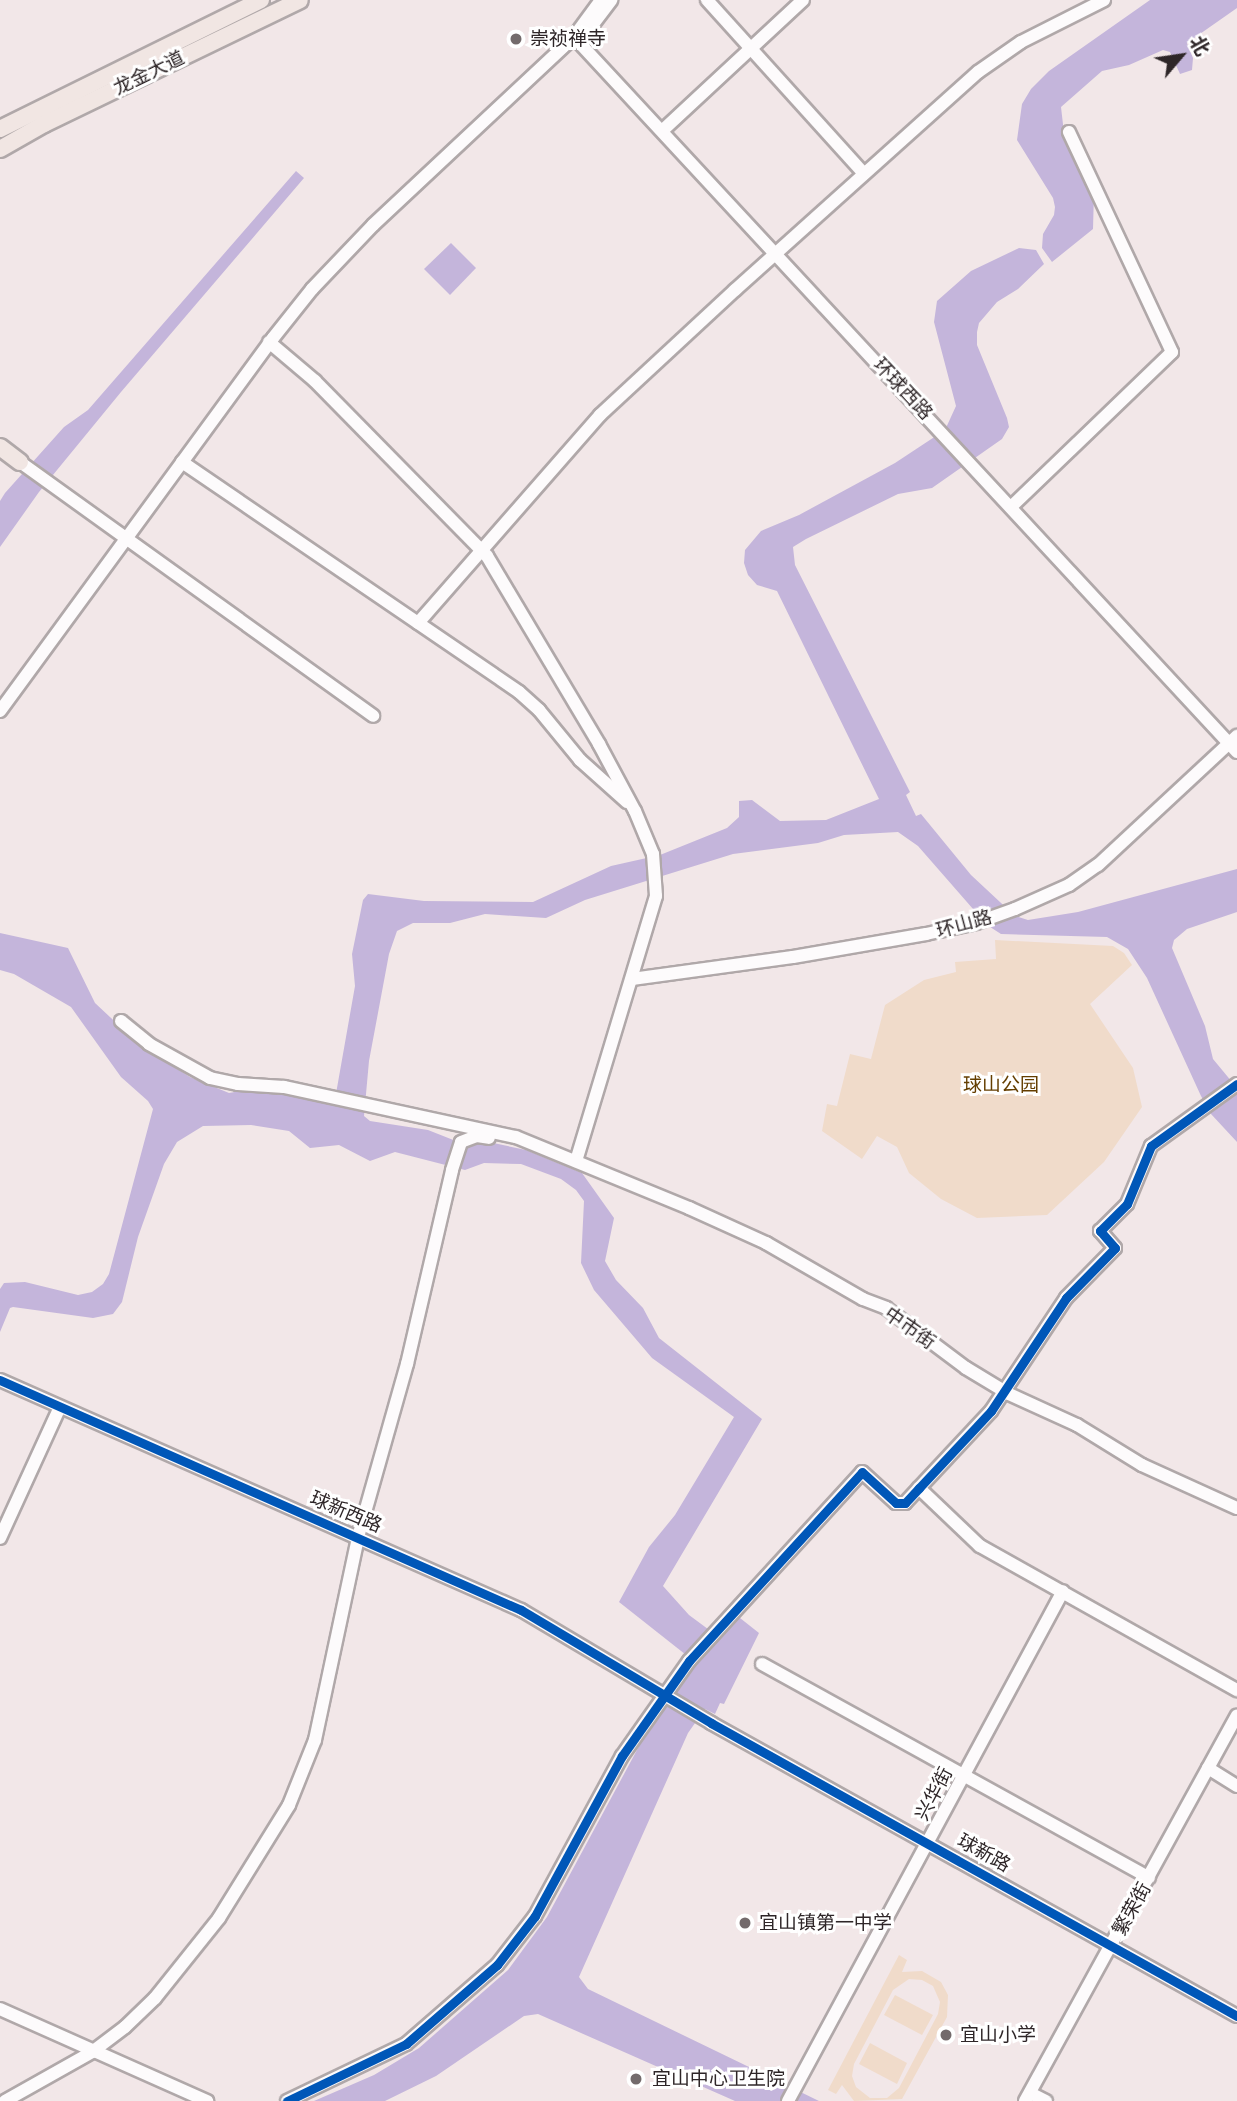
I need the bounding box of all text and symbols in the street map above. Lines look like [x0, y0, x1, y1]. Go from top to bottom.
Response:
north arrow [1146, 21, 1216, 91]
place label: 崇祯禅寺 [530, 28, 606, 50]
marker: 崇祯禅寺 [508, 31, 524, 47]
text: 北 [1185, 32, 1214, 59]
street label: 龙金大道 [110, 46, 188, 100]
street label: 环球西路 [869, 353, 937, 425]
street label: 环山路 [934, 906, 994, 942]
park label: 球山公园 [963, 1074, 1039, 1096]
street label: 中市街 [880, 1302, 940, 1354]
street label: 球新西路 [307, 1487, 385, 1537]
street label: 兴华街 [911, 1763, 957, 1825]
street label: 球新路 [954, 1829, 1014, 1877]
street label: 繁荣街 [1108, 1879, 1156, 1939]
place label: 宜山镇第一中学 [759, 1912, 892, 1934]
marker: 宜山镇第一中学 [737, 1915, 753, 1931]
place label: 宜山小学 [960, 2024, 1036, 2046]
marker: 宜山小学 [938, 2027, 954, 2043]
place label: 宜山中心卫生院 [652, 2068, 785, 2090]
marker: 宜山中心卫生院 [626, 2069, 646, 2089]

